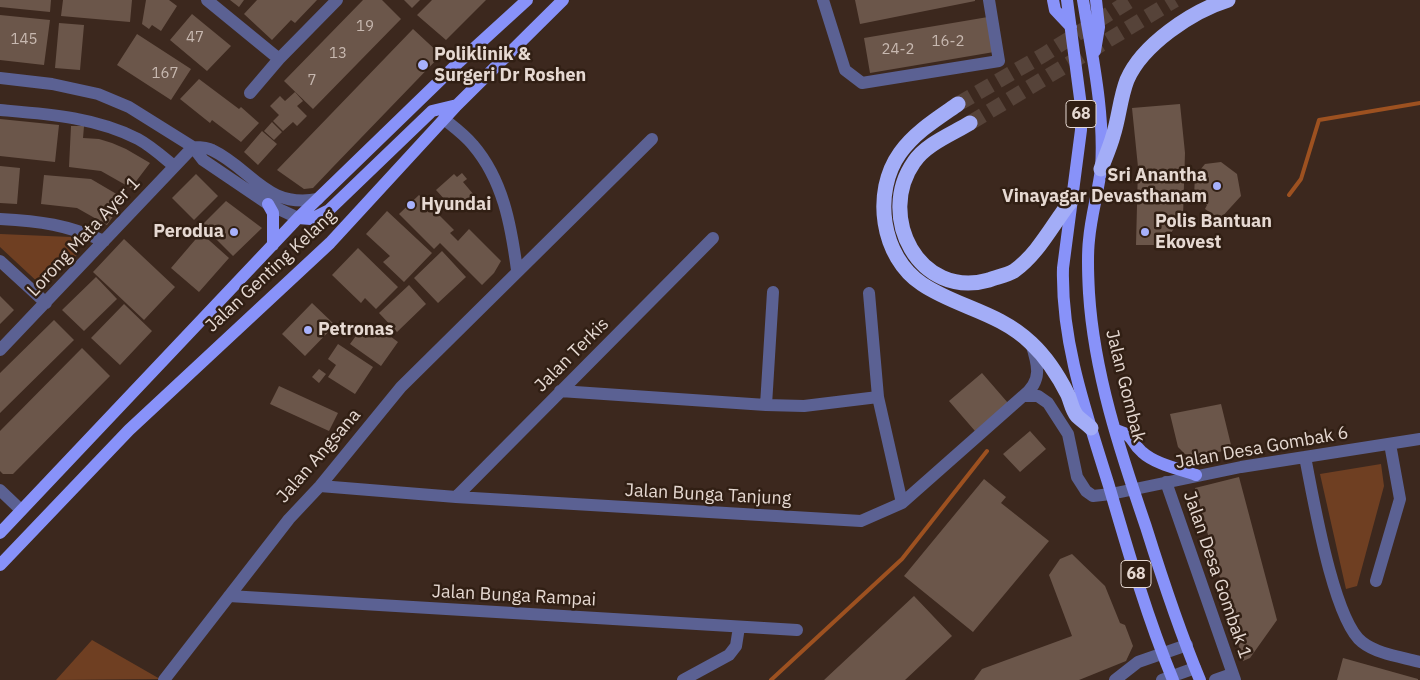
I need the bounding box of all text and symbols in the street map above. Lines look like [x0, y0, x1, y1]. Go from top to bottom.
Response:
house number: 19 [356, 18, 374, 36]
house number: 47 [186, 29, 204, 47]
house number: 145 [11, 31, 37, 49]
house number: 16-2 [932, 33, 964, 51]
house number: 24-2 [882, 41, 914, 59]
place label: Poliklinik & Surgeri Dr Roshen [434, 44, 586, 86]
house number: 13 [329, 45, 347, 63]
marker: Poliklinik & Surgeri Dr Roshen [416, 58, 430, 72]
house number: 167 [152, 65, 178, 83]
house number: 7 [308, 72, 316, 90]
road number: 68 [1066, 100, 1096, 128]
place label: Sri Anantha Vinayagar Devasthanam [1002, 165, 1207, 208]
street label: Lorong Mata Ayer 1 [23, 173, 145, 301]
marker: Sri Anantha Vinayagar Devasthanam [1211, 180, 1223, 192]
place label: Hyundai [421, 194, 491, 216]
marker: Hyundai [405, 199, 417, 211]
street label: Jalan Genting Kelang [201, 205, 341, 337]
place label: Polis Bantuan Ekovest [1155, 211, 1272, 253]
place label: Perodua [153, 221, 224, 243]
marker: Perodua [228, 226, 240, 238]
marker: Polis Bantuan Ekovest [1139, 226, 1151, 238]
street label: Jalan Terkis [530, 313, 614, 397]
place label: Petronas [318, 319, 394, 341]
marker: Petronas [302, 324, 314, 336]
street label: Jalan Gombak [1101, 327, 1149, 445]
street label: Jalan Angsana [272, 405, 366, 507]
street label: Jalan Desa Gombak 6 [1174, 422, 1350, 474]
street label: Jalan Bunga Tanjung [624, 480, 792, 510]
street label: Jalan Desa Gombak 1 [1178, 489, 1256, 661]
road number: 68 [1121, 560, 1151, 588]
street label: Jalan Bunga Rampai [431, 581, 597, 611]

